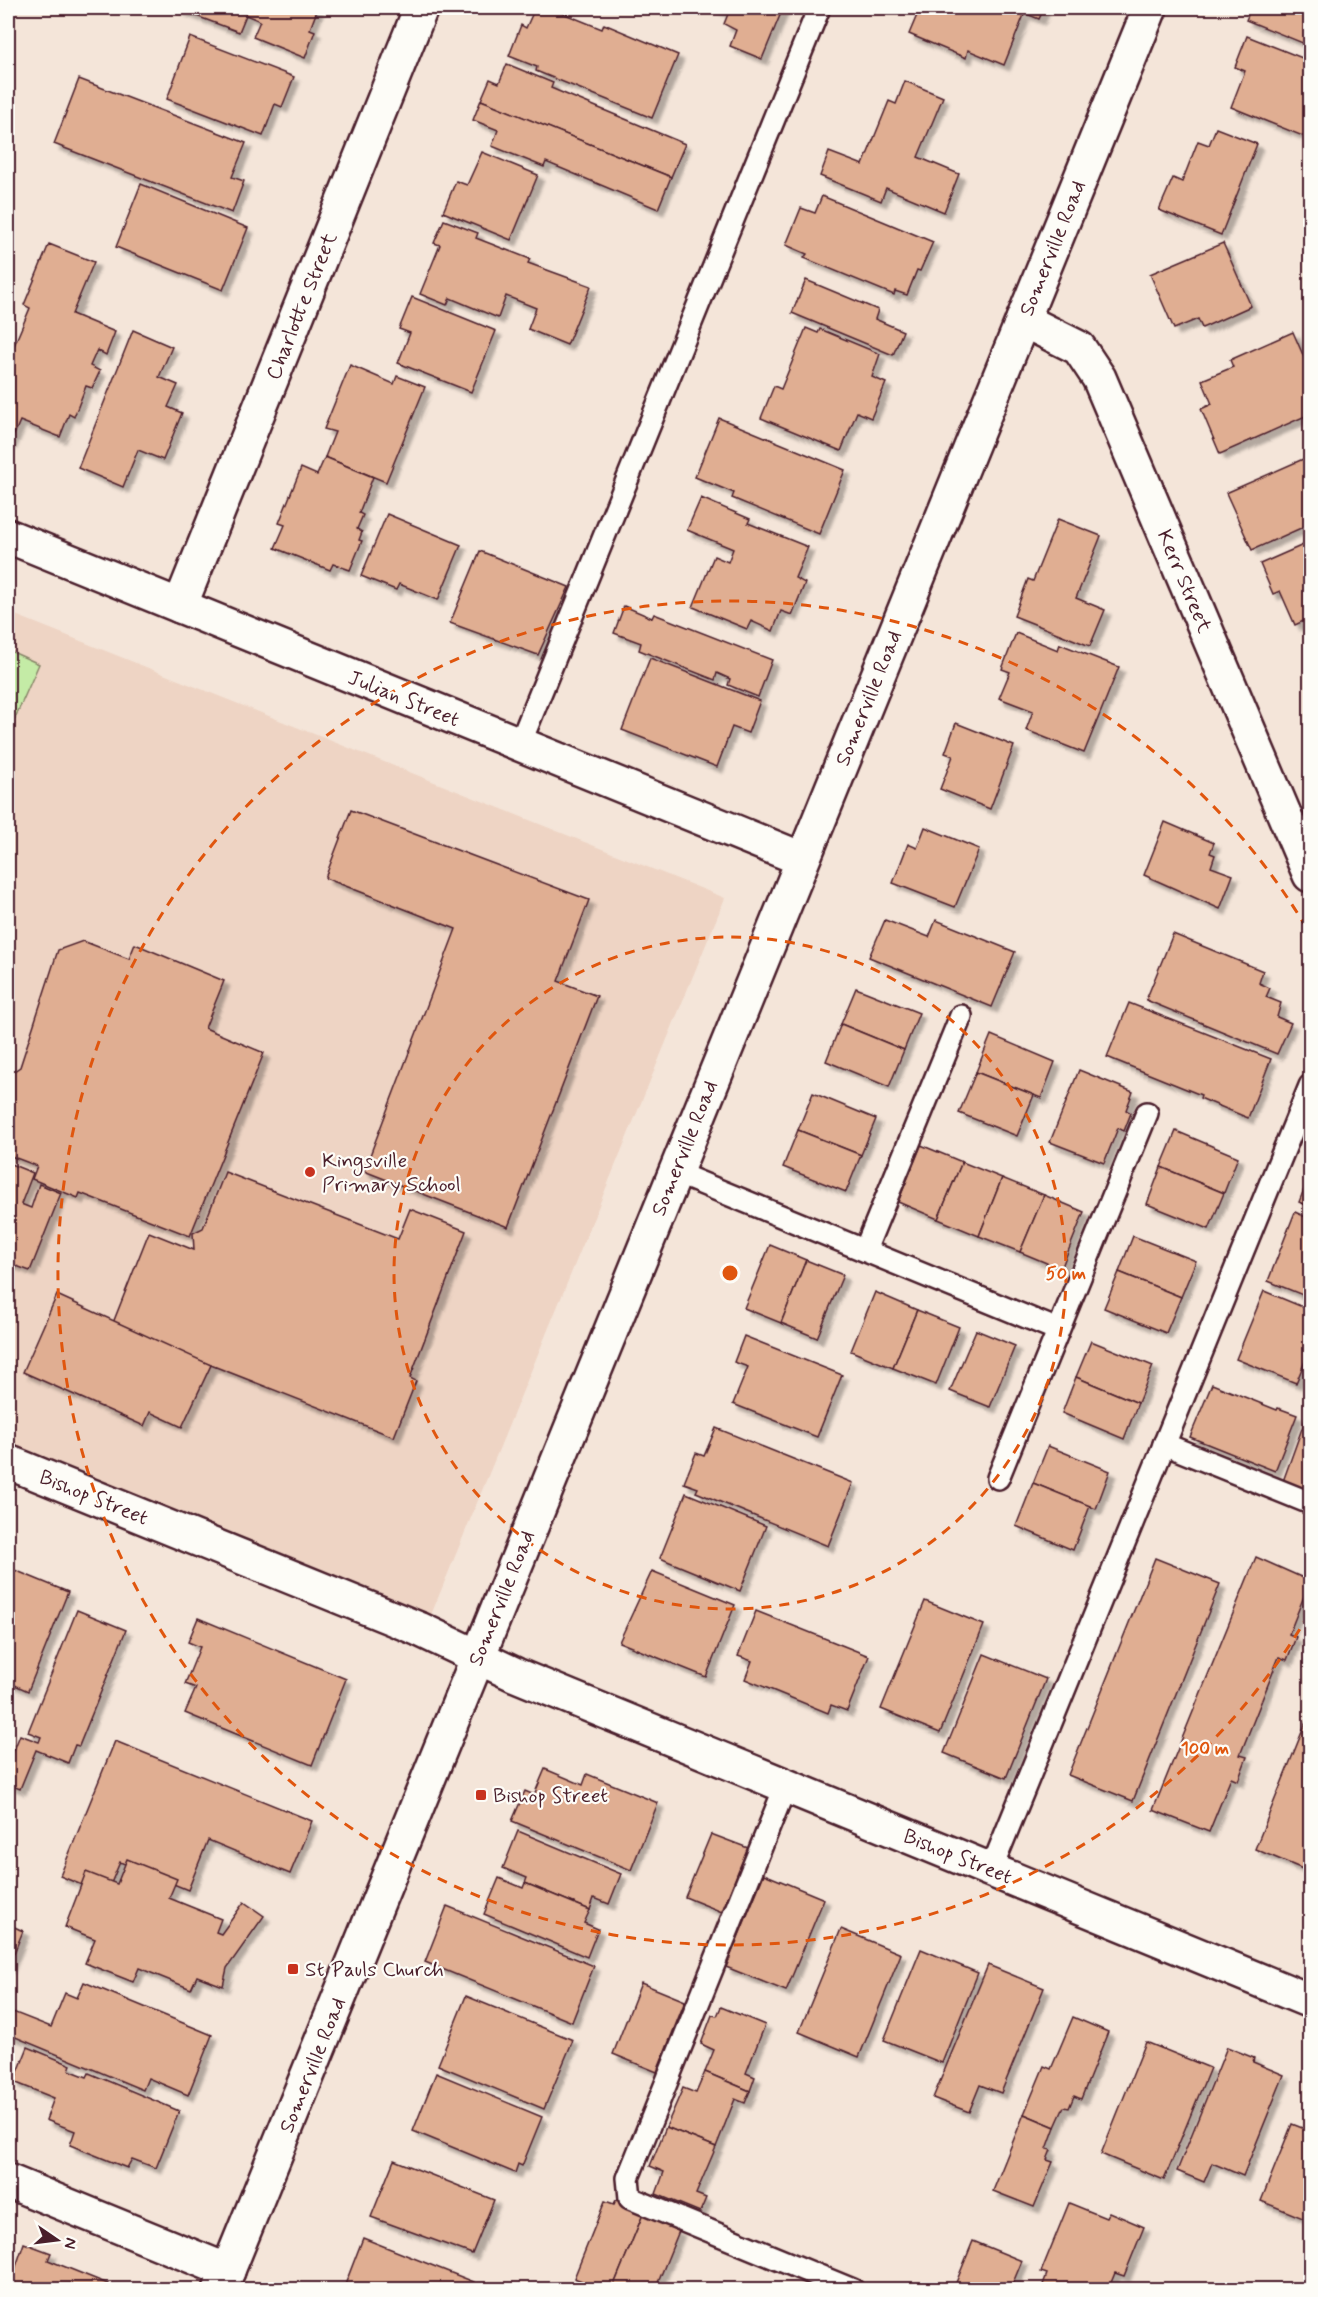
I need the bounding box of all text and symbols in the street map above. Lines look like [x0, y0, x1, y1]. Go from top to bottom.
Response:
street label: Somerville Road [1013, 176, 1093, 320]
street label: Charlotte Street [260, 228, 344, 384]
street label: Kerr Street [1150, 526, 1219, 638]
street label: Somerville Road [829, 626, 909, 770]
street label: Julian Street [344, 664, 464, 734]
street label: Somerville Road [645, 1076, 725, 1220]
place label: Kingsville Primary School [322, 1147, 461, 1199]
marker: Kingsville Primary School [303, 1165, 317, 1179]
text: 50 m [1046, 1262, 1086, 1286]
centre of rings [720, 1263, 740, 1283]
street label: Bishop Street [35, 1463, 152, 1533]
street label: Somerville Road [462, 1526, 542, 1670]
text: 100 m [1181, 1737, 1229, 1761]
place label: Bishop Street [493, 1782, 608, 1810]
marker: Bishop Street [474, 1788, 488, 1802]
street label: Bishop Street [899, 1822, 1016, 1892]
place label: St Pauls Church [305, 1956, 444, 1984]
marker: St Pauls Church [286, 1962, 300, 1976]
street label: Somerville Road [273, 1993, 353, 2137]
north arrow [27, 2210, 87, 2270]
text: N [59, 2236, 82, 2251]

